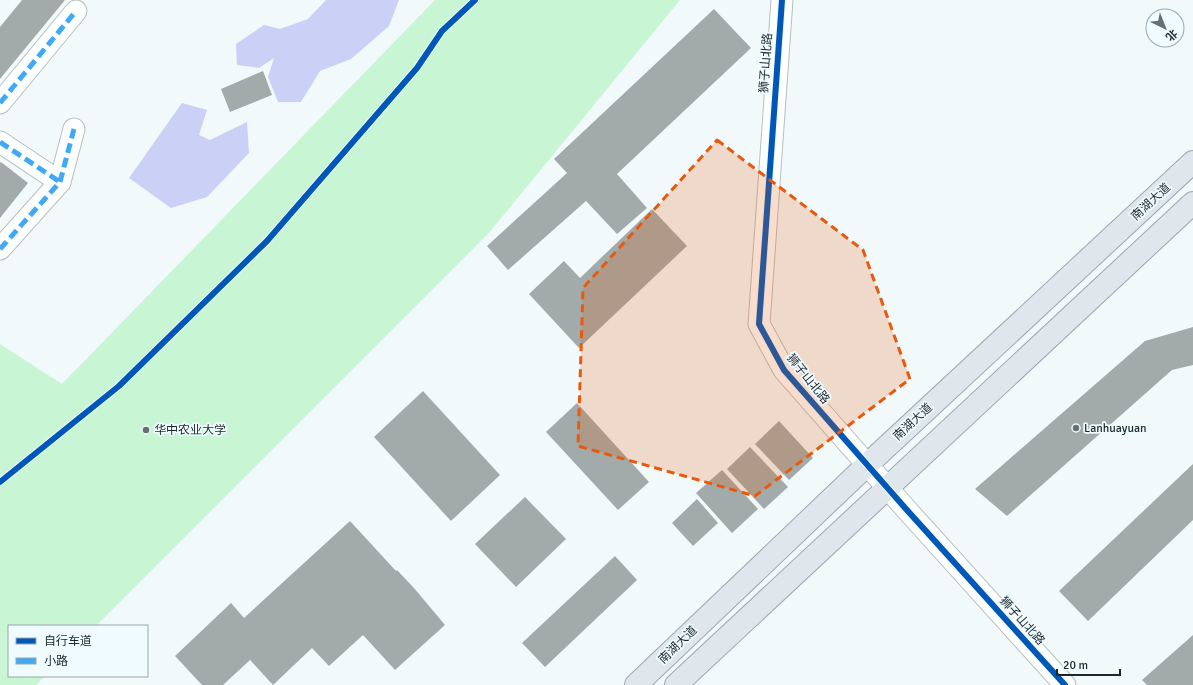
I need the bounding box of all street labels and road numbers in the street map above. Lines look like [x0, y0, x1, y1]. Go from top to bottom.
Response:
street label: 狮子山北路 [756, 33, 776, 93]
street label: 南湖大道 [1128, 180, 1174, 224]
street label: 狮子山北路 [783, 351, 833, 407]
street label: 南湖大道 [890, 400, 936, 444]
street label: 狮子山北路 [996, 594, 1048, 648]
street label: 南湖大道 [656, 623, 700, 667]

